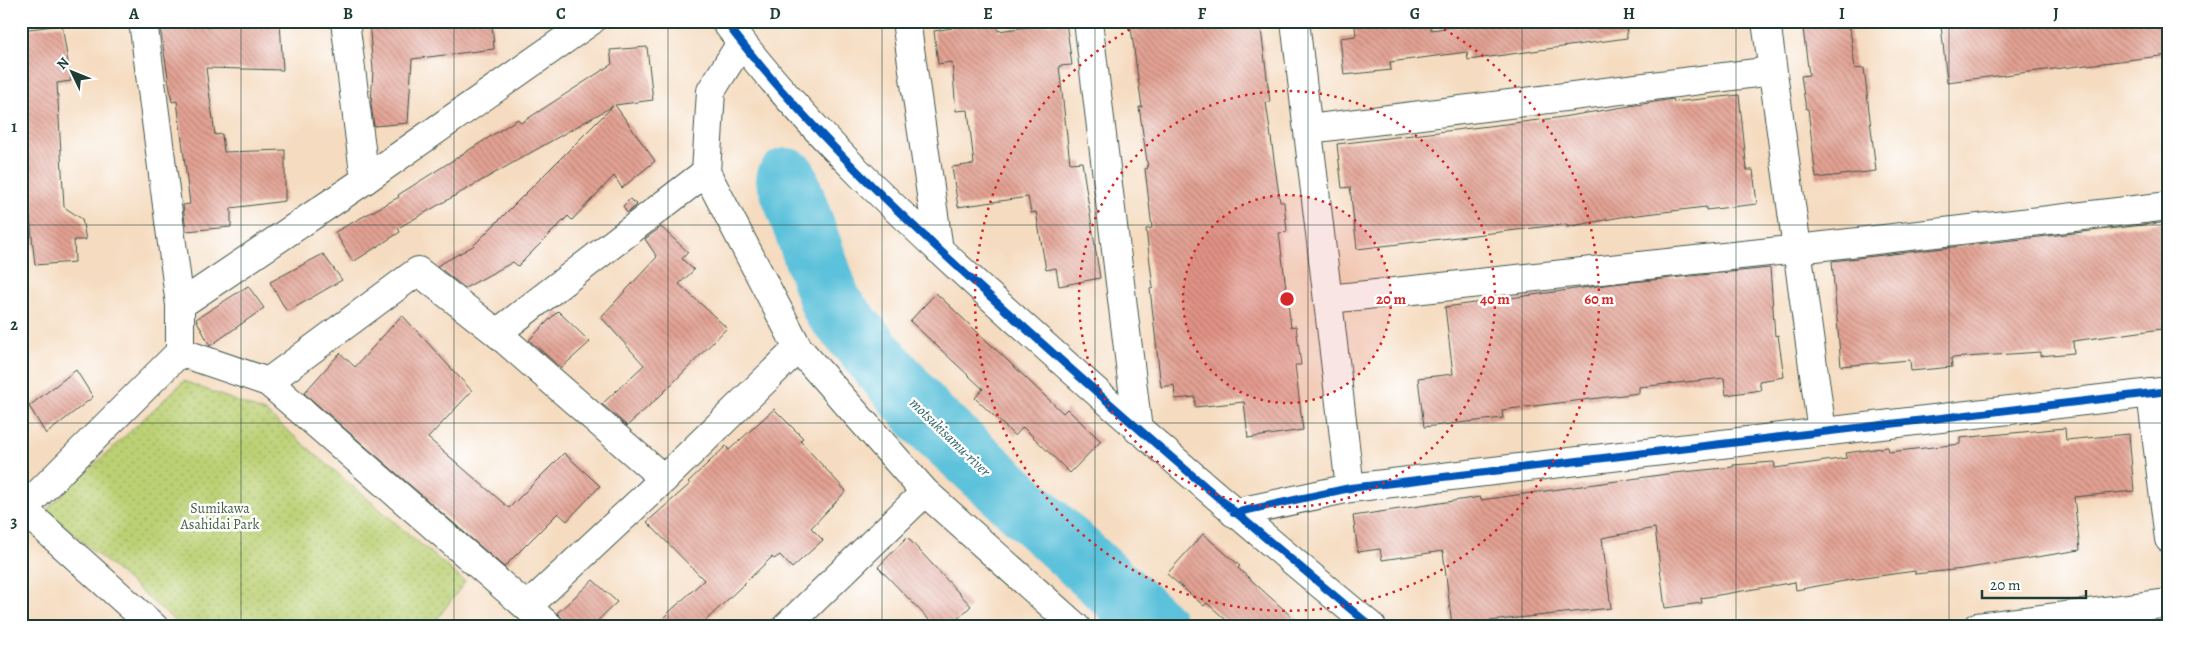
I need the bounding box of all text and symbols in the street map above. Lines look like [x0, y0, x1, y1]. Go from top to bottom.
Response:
text: A [128, 3, 140, 25]
text: B [343, 3, 353, 25]
text: C [556, 3, 566, 25]
text: D [769, 3, 781, 25]
text: E [983, 3, 993, 25]
text: F [1198, 3, 1207, 25]
text: G [1410, 3, 1420, 25]
text: H [1623, 3, 1635, 25]
text: I [1839, 3, 1845, 25]
text: J [2053, 3, 2059, 25]
north arrow [48, 48, 98, 98]
text: N [52, 53, 73, 74]
text: 1 [11, 116, 17, 138]
text: 20 m [1376, 289, 1406, 309]
text: 40 m [1480, 289, 1510, 309]
text: 60 m [1584, 289, 1614, 309]
centre of rings [1278, 290, 1296, 308]
text: 2 [10, 314, 18, 336]
water label: motsukisamu-river [905, 393, 995, 481]
park label: Sumikawa Asahidai Park [180, 499, 259, 534]
text: 3 [11, 511, 18, 533]
scale bar [1982, 568, 2086, 600]
text: 20 m [1990, 575, 2021, 595]

